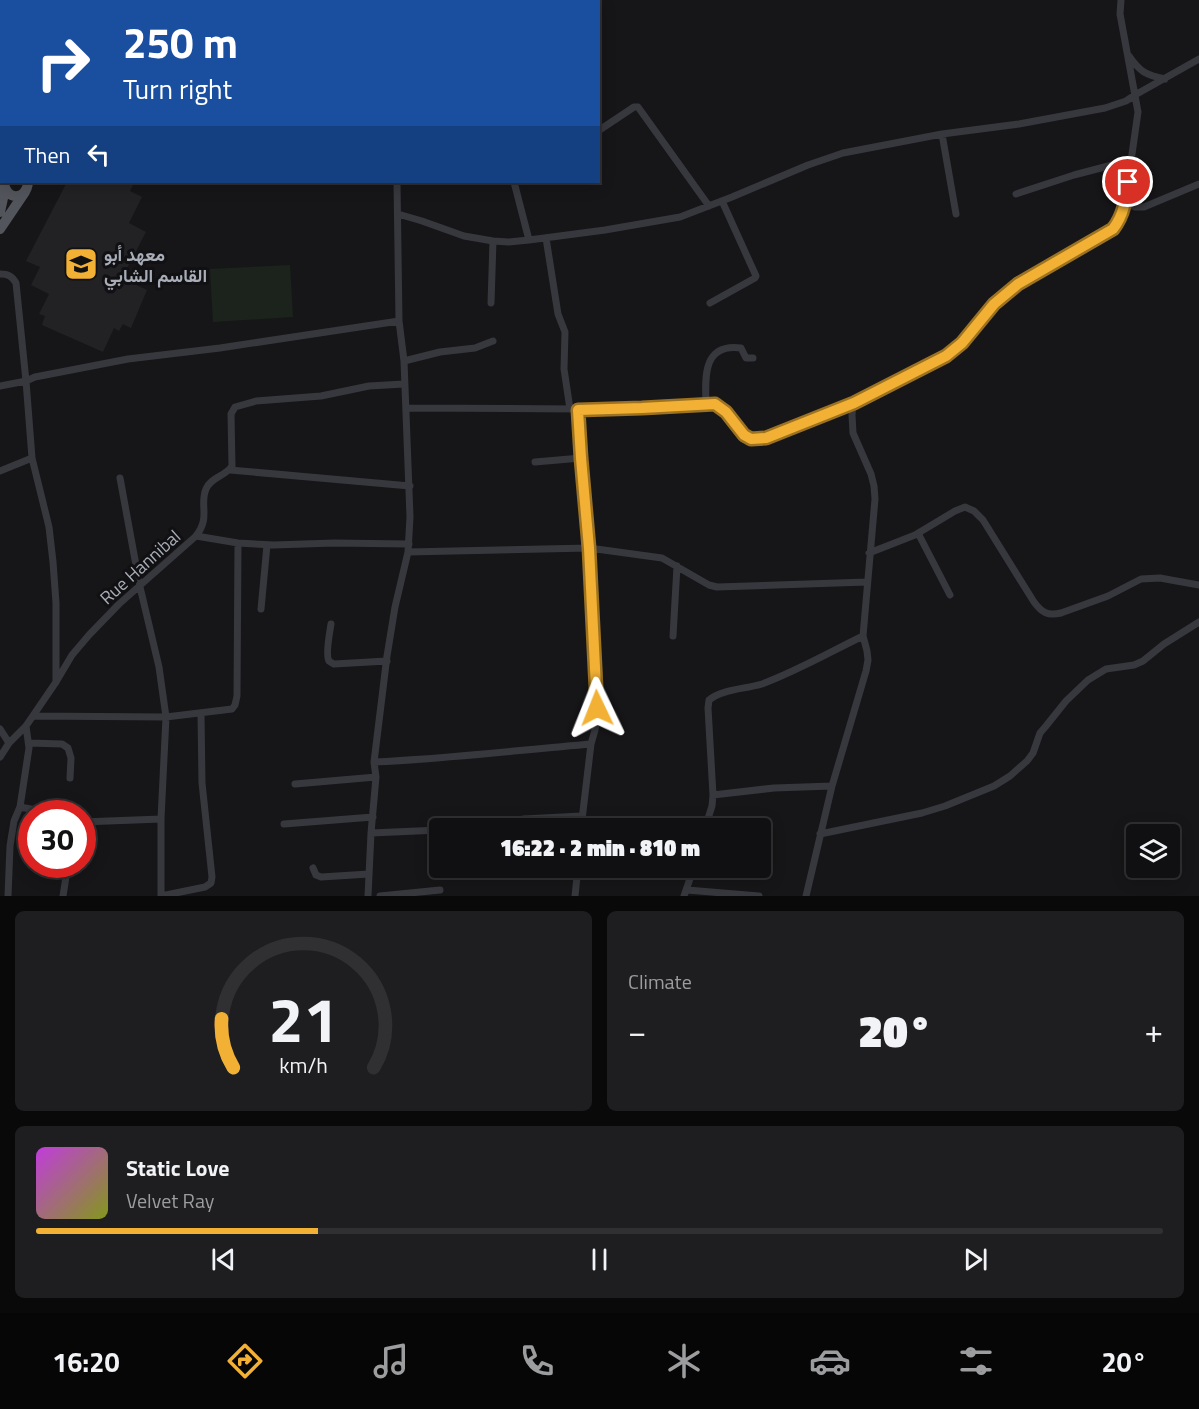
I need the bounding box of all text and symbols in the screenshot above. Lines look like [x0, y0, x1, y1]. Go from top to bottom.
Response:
text: 250 m [123, 10, 238, 74]
icon: right [24, 24, 102, 102]
text: Turn right [123, 68, 232, 109]
text: Then [24, 138, 70, 172]
icon: left [82, 138, 115, 171]
pin [1102, 156, 1153, 207]
icon: arrive [1111, 165, 1144, 198]
place label: معهد أبو القاسم الشابي [104, 241, 207, 291]
school or university icon: معهد أبو القاسم الشابي [63, 246, 99, 282]
street label: Rue Hannibal [94, 523, 186, 611]
position arrow [565, 676, 629, 740]
speed limit sign: 30 [18, 800, 96, 878]
map controls [1126, 824, 1180, 878]
button: layers [1126, 824, 1180, 878]
text: 16:22 · 2 min · 810 m [500, 831, 700, 865]
text: Climate [628, 966, 692, 997]
text: 21 [269, 971, 338, 1066]
text: 20° [858, 996, 933, 1064]
text: − [628, 1006, 646, 1056]
text: + [1145, 1006, 1163, 1056]
text: km/h [279, 1049, 328, 1081]
text: Static Love [126, 1151, 229, 1185]
text: Velvet Ray [126, 1185, 215, 1216]
icon: previous [207, 1243, 240, 1276]
icon: pause [583, 1243, 616, 1276]
icon: next [959, 1243, 992, 1276]
icon: directions [224, 1340, 266, 1382]
icon: music [370, 1340, 412, 1382]
icon: phone [516, 1340, 558, 1382]
icon: climate [663, 1340, 705, 1382]
icon: car [809, 1340, 851, 1382]
icon: filters [955, 1340, 997, 1382]
text: 16:20 [52, 1341, 120, 1382]
text: 20° [1101, 1341, 1147, 1382]

